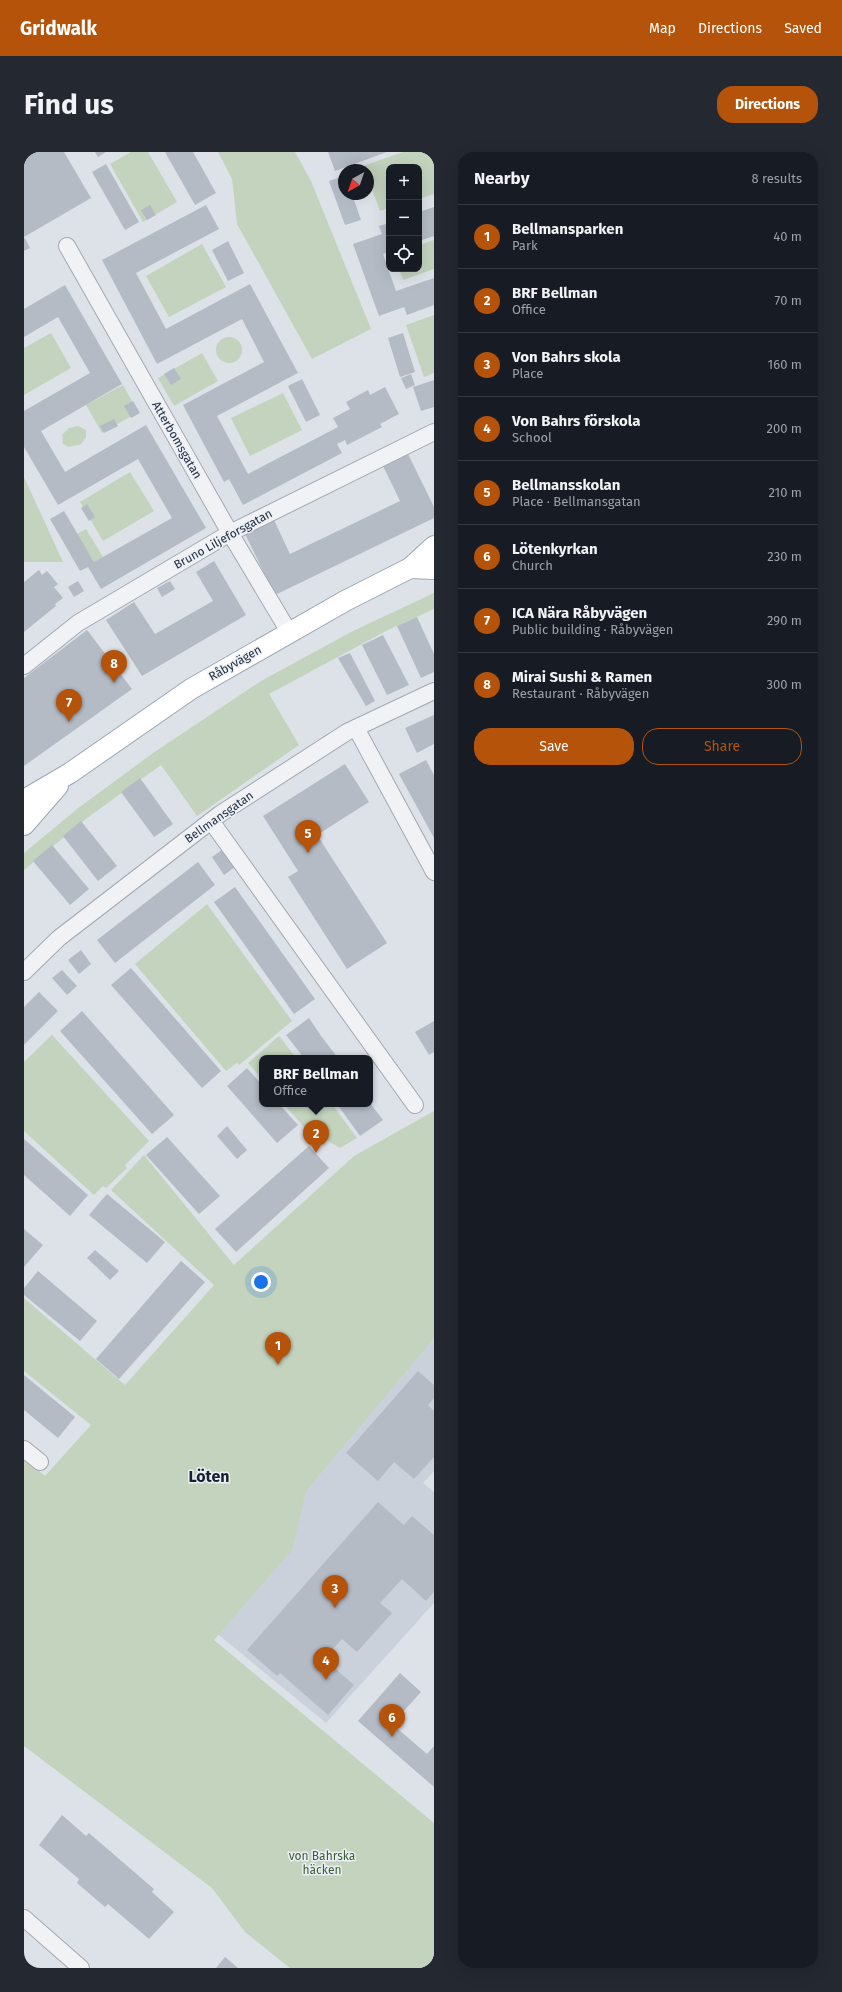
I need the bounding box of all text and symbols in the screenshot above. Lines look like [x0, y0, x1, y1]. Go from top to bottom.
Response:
text: Gridwalk [20, 17, 97, 40]
text: Map [649, 20, 676, 37]
text: Directions [698, 20, 762, 37]
text: Saved [784, 20, 822, 37]
button: Directions [717, 86, 818, 123]
text: Find us [24, 88, 114, 121]
north arrow [338, 164, 374, 200]
map controls [386, 164, 422, 272]
button: + [386, 164, 422, 200]
text: Nearby [474, 168, 529, 189]
text: 8 results [751, 171, 802, 186]
button: − [386, 200, 422, 236]
text: Bellmansparken [512, 220, 623, 238]
text: 1 [484, 229, 490, 244]
text: 40 m [773, 229, 802, 244]
button: locate [386, 236, 422, 272]
text: Park [512, 238, 538, 253]
text: BRF Bellman [512, 284, 597, 302]
text: 2 [484, 293, 490, 308]
text: 70 m [775, 293, 802, 308]
text: Office [512, 302, 546, 317]
text: Von Bahrs skola [512, 348, 621, 366]
text: 3 [484, 357, 490, 372]
text: 160 m [768, 357, 802, 372]
text: Place [512, 366, 543, 381]
street label: Atterbomsgatan [149, 399, 205, 481]
text: Von Bahrs förskola [512, 412, 640, 430]
text: 4 [483, 421, 491, 436]
text: 200 m [766, 421, 802, 436]
text: School [512, 430, 552, 445]
text: Bellmansskolan [512, 476, 620, 494]
text: 5 [484, 485, 490, 500]
text: 210 m [768, 485, 802, 500]
text: Place · Bellmansgatan [512, 494, 641, 509]
street label: Bruno Liljeforsgatan [171, 506, 275, 572]
text: Lötenkyrkan [512, 540, 598, 558]
text: 6 [483, 549, 491, 564]
text: 230 m [767, 549, 802, 564]
text: Church [512, 558, 553, 573]
text: ICA Nära Råbyvägen [512, 604, 647, 622]
text: 7 [484, 613, 490, 628]
text: 290 m [767, 613, 802, 628]
text: Public building · Råbyvägen [512, 622, 673, 637]
street label: Råbyvägen [206, 642, 264, 684]
pin: 8 [101, 650, 127, 683]
text: Mirai Sushi & Ramen [512, 668, 652, 686]
text: 8 [483, 677, 491, 692]
text: 300 m [766, 677, 802, 692]
text: Restaurant · Råbyvägen [512, 686, 649, 701]
pin: 7 [56, 689, 82, 722]
button: Save [474, 728, 634, 765]
button: Share [642, 728, 802, 765]
street label: Bellmansgatan [182, 788, 256, 846]
pin: 5 [295, 820, 321, 853]
popup [259, 1055, 373, 1107]
text: BRF Bellman [273, 1065, 359, 1083]
text: Office [273, 1083, 307, 1098]
pin: 2 [303, 1120, 329, 1153]
your location [251, 1272, 271, 1292]
pin: 1 [265, 1332, 291, 1365]
district label: Löten [188, 1467, 230, 1486]
pin: 3 [322, 1575, 348, 1608]
pin: 4 [313, 1647, 339, 1680]
pin: 6 [379, 1704, 405, 1737]
park label: von Bahrska häcken [289, 1849, 355, 1877]

